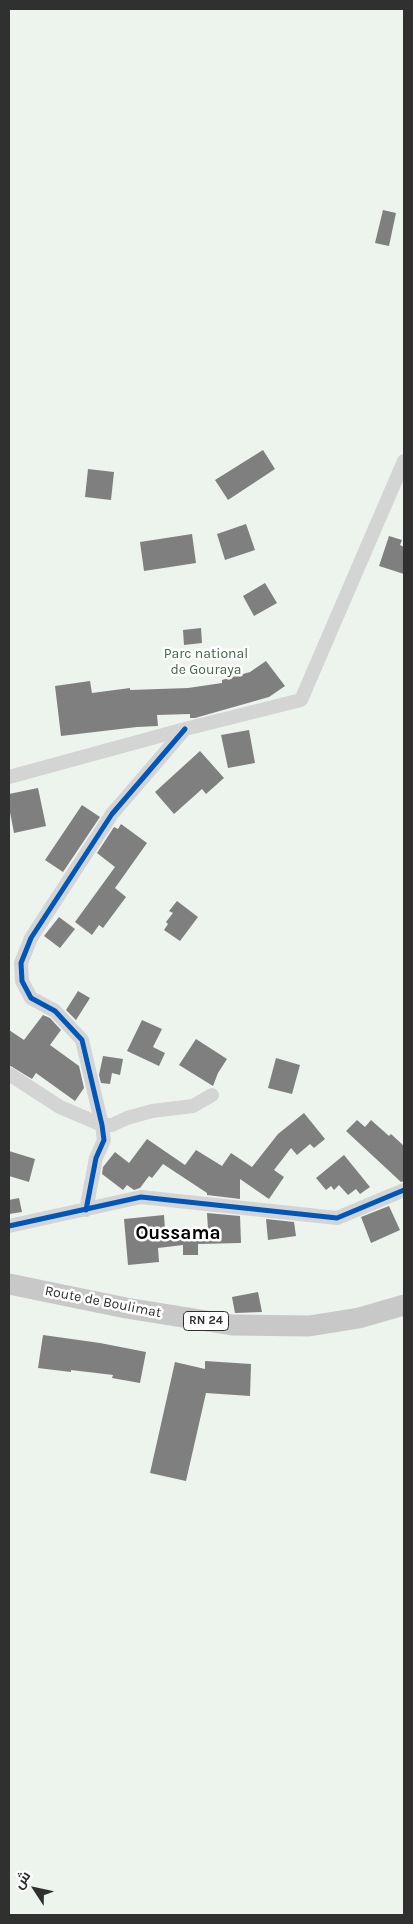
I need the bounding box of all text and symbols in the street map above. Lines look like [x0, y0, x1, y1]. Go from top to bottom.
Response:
park label: Parc national de Gouraya [164, 646, 248, 679]
district label: Oussama [135, 1223, 221, 1245]
street label: Route de Boulimat [43, 1282, 163, 1322]
road number: RN 24 [184, 1312, 228, 1330]
north arrow [10, 1864, 60, 1914]
text: ش [10, 1868, 34, 1892]

